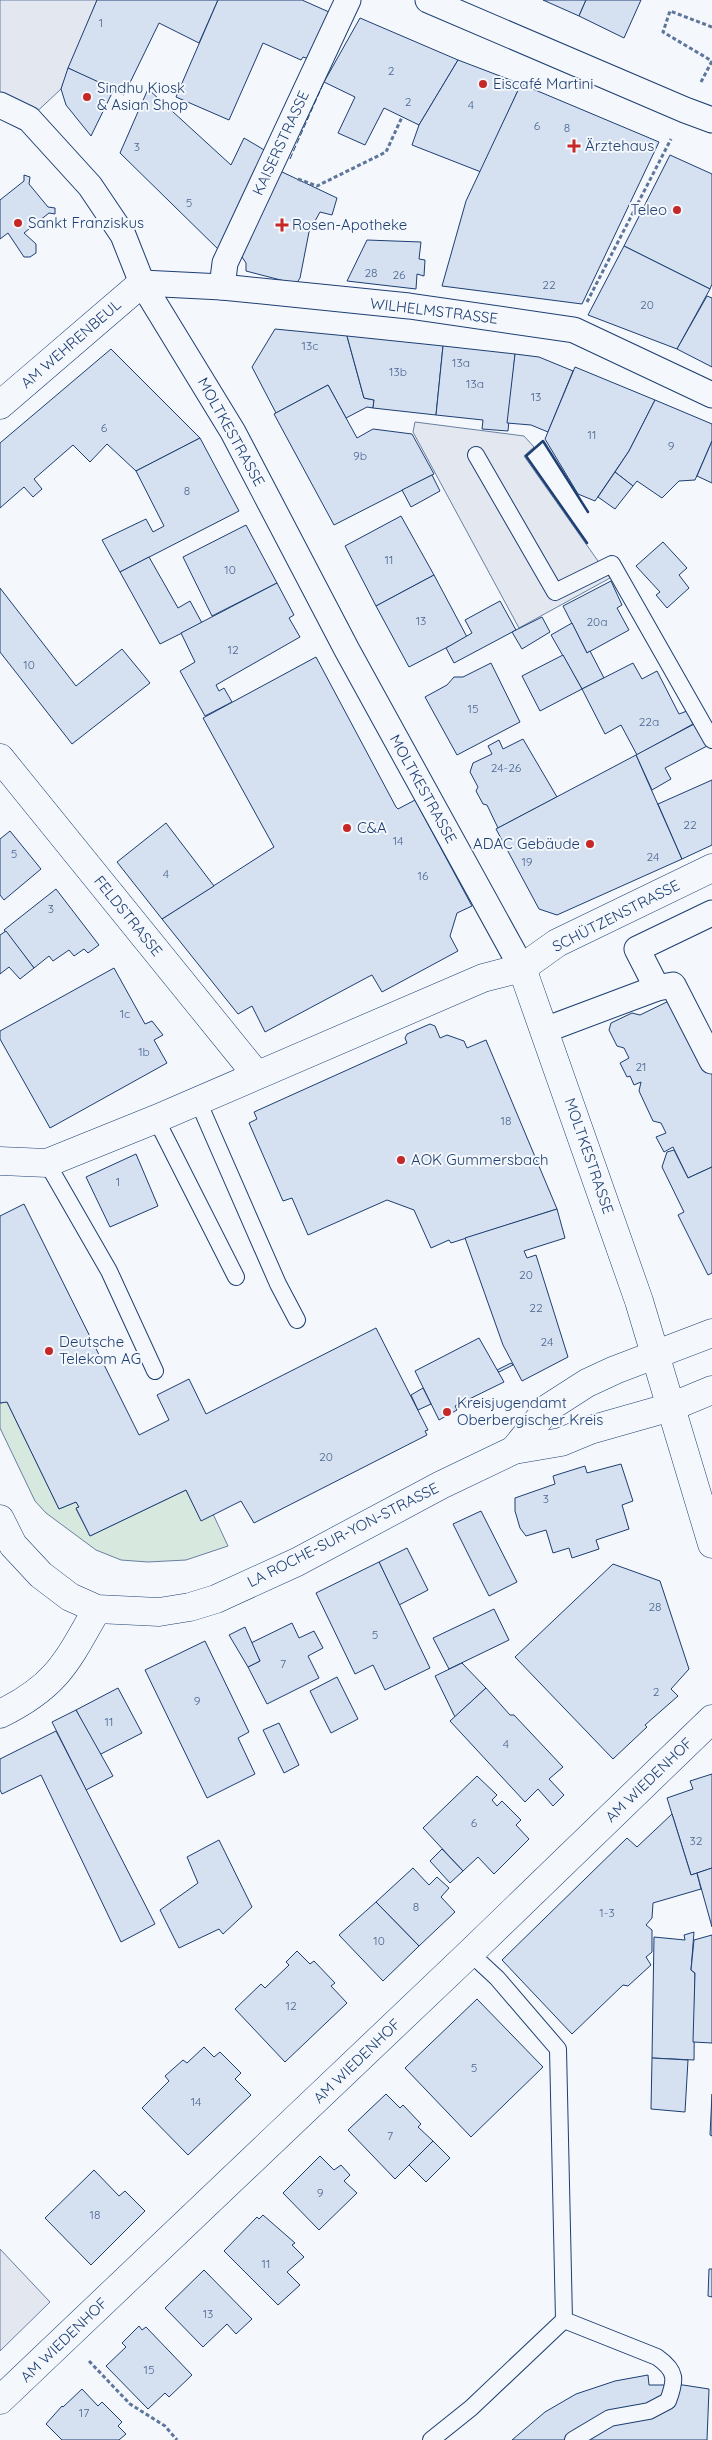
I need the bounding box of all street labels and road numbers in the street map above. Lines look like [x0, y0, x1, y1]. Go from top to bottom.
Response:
street label: KAISERSTRASSE [248, 87, 313, 198]
street label: WILHELMSTRASSE [369, 293, 499, 328]
street label: AM WEHRENBEUL [17, 295, 125, 392]
street label: MOLTKESTRASSE [194, 374, 269, 489]
street label: MOLTKESTRASSE [386, 731, 461, 846]
street label: FELDSTRASSE [90, 871, 167, 960]
street label: SCHÜTZENSTRASSE [549, 875, 683, 956]
street label: MOLTKESTRASSE [561, 1095, 618, 1216]
street label: LA ROCHE-SUR-YON-STRASSE [244, 1478, 442, 1591]
street label: AM WIEDENHOF [601, 1733, 696, 1826]
street label: AM WIEDENHOF [309, 2014, 404, 2107]
street label: AM WIEDENHOF [16, 2293, 111, 2386]

